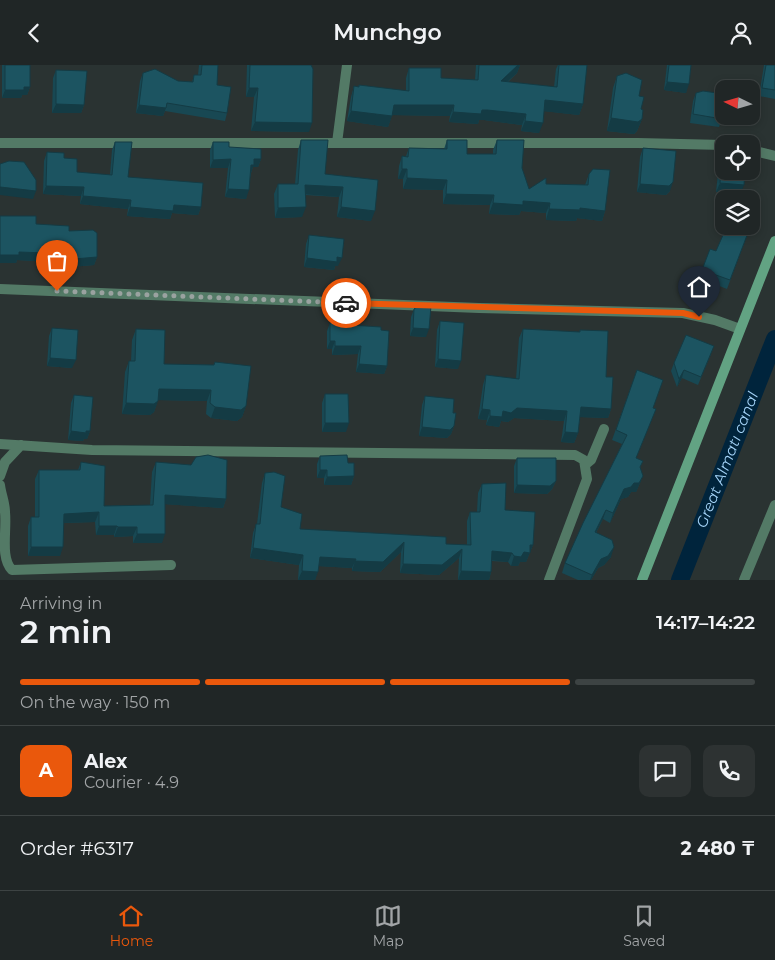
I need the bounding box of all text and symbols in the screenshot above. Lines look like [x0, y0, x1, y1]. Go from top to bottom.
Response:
icon: back [20, 19, 48, 47]
text: Munchgo [333, 19, 442, 46]
icon: person [727, 19, 755, 47]
north arrow [715, 80, 760, 125]
map controls [715, 80, 760, 235]
button: locate [715, 135, 760, 180]
button: layers [715, 190, 760, 235]
pin [36, 240, 78, 291]
icon: bag [43, 247, 71, 275]
pin [678, 266, 720, 317]
icon: home [685, 273, 713, 301]
courier [321, 278, 371, 328]
icon: car [332, 289, 360, 317]
water label: Great Almatı canal [691, 389, 762, 531]
text: Arriving in [20, 594, 102, 613]
text: 14:17–14:22 [656, 611, 755, 634]
text: 2 min [20, 612, 112, 651]
text: On the way · 150 m [20, 693, 170, 712]
button: chat [639, 745, 691, 797]
button: phone [703, 745, 755, 797]
text: Alex [84, 750, 127, 773]
text: A [39, 759, 53, 782]
text: Courier · 4.9 [84, 773, 179, 792]
text: Order #6317 [20, 837, 134, 860]
text: 2 480 ₸ [680, 837, 755, 860]
tab: Home [110, 902, 153, 950]
tab: Map [373, 902, 404, 950]
tab: Saved [623, 902, 665, 950]

